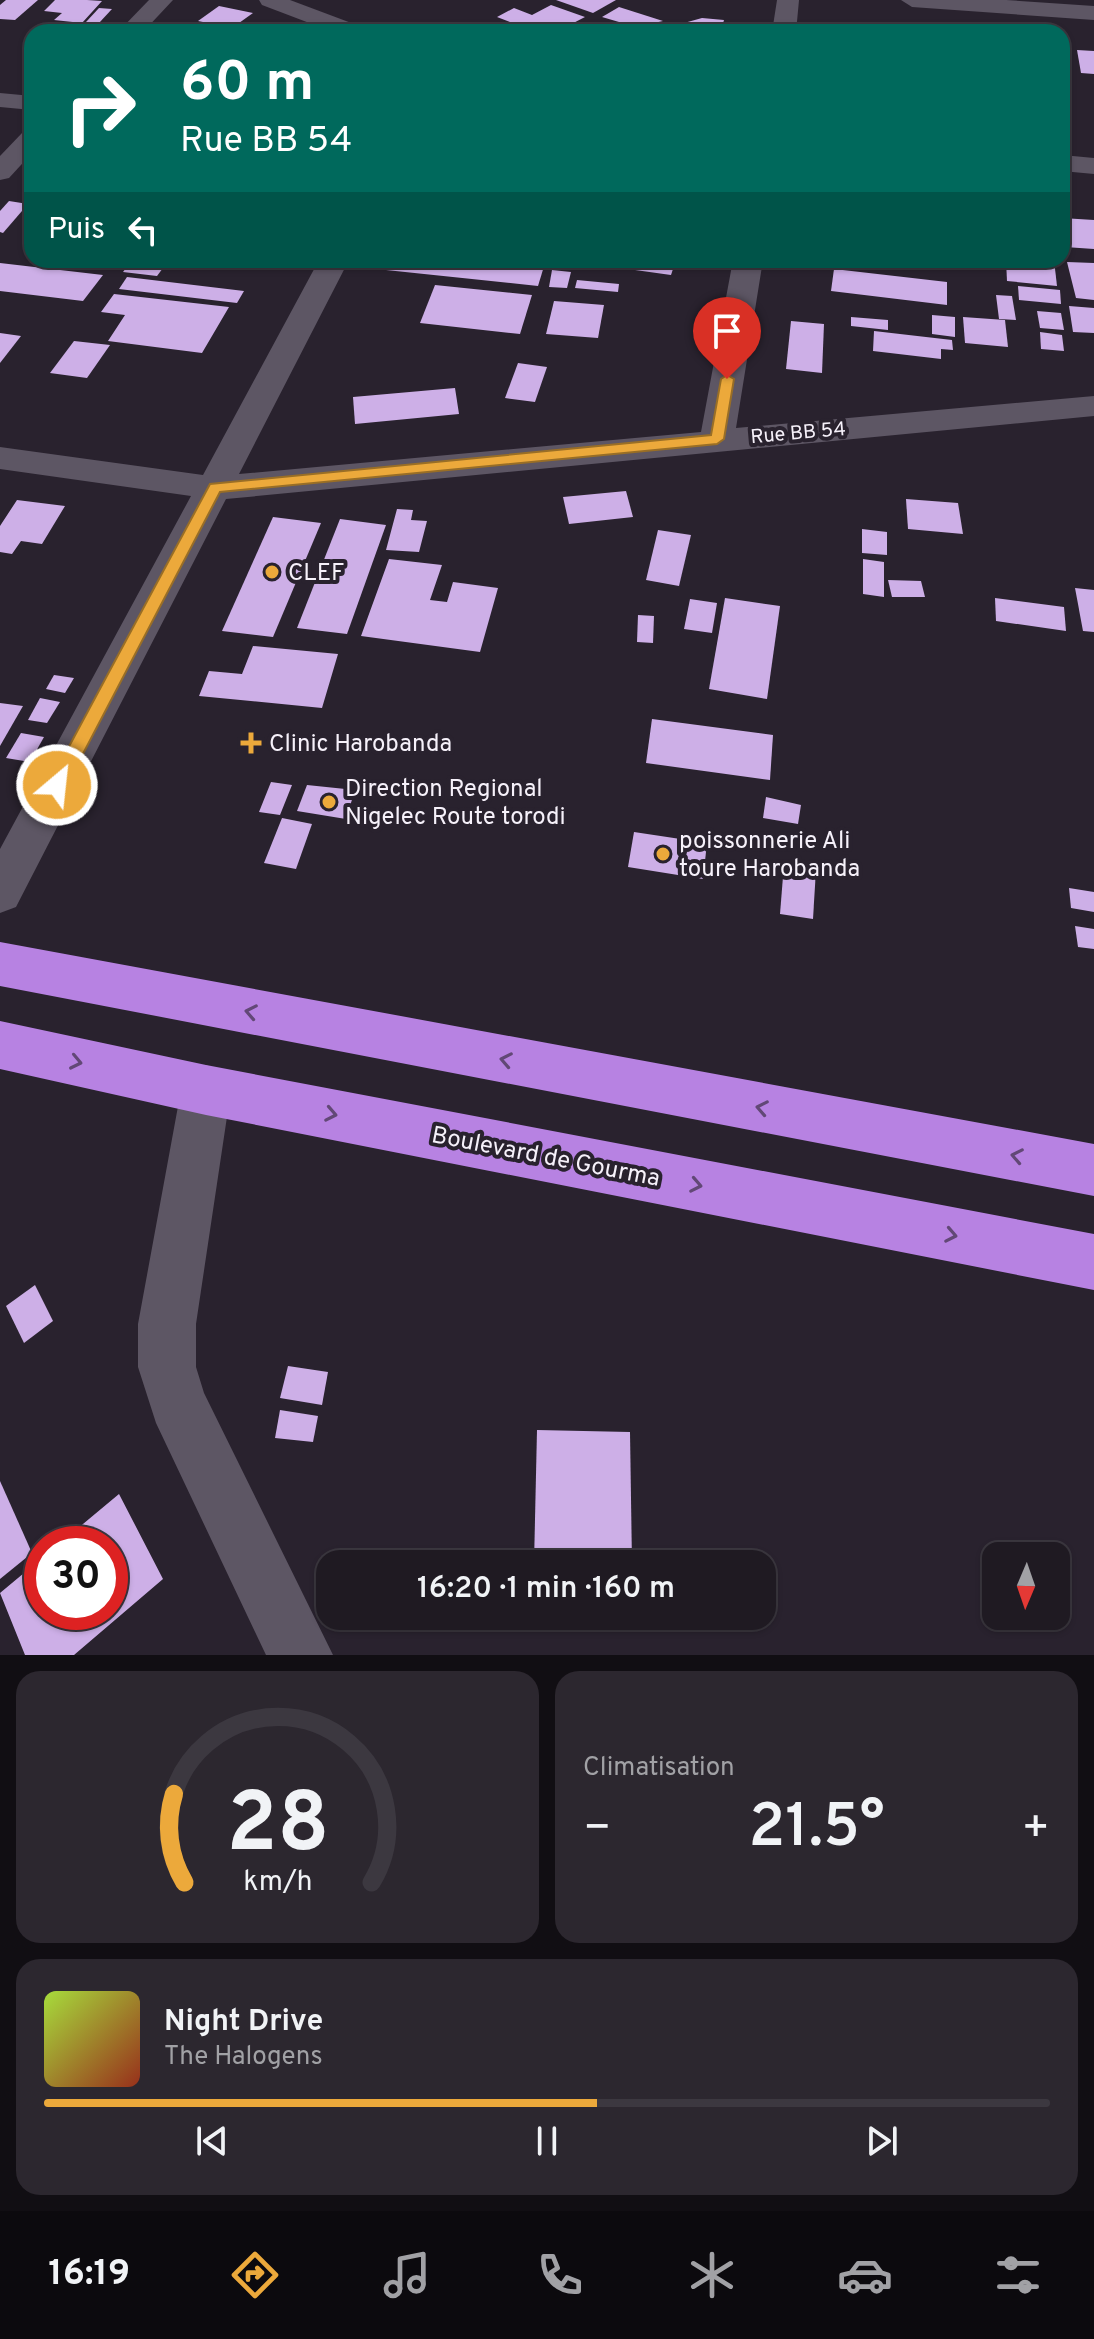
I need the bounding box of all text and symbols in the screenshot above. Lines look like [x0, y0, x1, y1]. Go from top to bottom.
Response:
text: 60 m [180, 50, 314, 120]
icon: right [48, 56, 152, 160]
text: Rue BB 54 [180, 119, 352, 165]
icon: left [121, 208, 165, 252]
text: Puis [48, 212, 105, 249]
pin [693, 297, 761, 379]
icon: arrive [705, 309, 749, 353]
street label: Rue BB 54 [749, 417, 847, 451]
place label: CLEF [288, 559, 344, 589]
marker: CLEF [263, 563, 281, 581]
place label: Clinic Harobanda [269, 730, 452, 760]
marker: Clinic Harobanda [240, 732, 262, 754]
position arrow [15, 743, 99, 827]
place label: Direction Regional Nigelec Route torodi [345, 775, 566, 833]
marker: Direction Regional Nigelec Route torodi [320, 793, 338, 811]
place label: poissonnerie Ali toure Harobanda [679, 827, 860, 885]
marker: poissonnerie Ali toure Harobanda [654, 845, 672, 863]
one-way arrow [244, 1004, 258, 1021]
one-way arrow [500, 1052, 513, 1069]
one-way arrow [69, 1053, 83, 1070]
one-way arrow [755, 1100, 769, 1117]
one-way arrow [324, 1105, 338, 1122]
street label: Boulevard de Gourma [429, 1121, 662, 1195]
one-way arrow [1011, 1148, 1024, 1165]
one-way arrow [689, 1176, 702, 1193]
one-way arrow [945, 1225, 958, 1242]
speed limit sign: 30 [24, 1526, 128, 1630]
north arrow [982, 1542, 1070, 1630]
map controls [982, 1542, 1070, 1630]
text: 16:20 · 1 min · 160 m [417, 1571, 675, 1608]
text: Climatisation [583, 1752, 735, 1785]
text: 28 [226, 1776, 329, 1881]
text: 21.5° [748, 1792, 885, 1868]
text: − [583, 1802, 611, 1858]
text: + [1022, 1802, 1050, 1858]
text: km/h [243, 1865, 312, 1901]
text: Night Drive [164, 2004, 323, 2041]
text: The Halogens [164, 2041, 323, 2074]
icon: previous [190, 2119, 234, 2163]
icon: pause [525, 2119, 569, 2163]
icon: next [860, 2119, 904, 2163]
icon: directions [227, 2247, 283, 2303]
icon: music [379, 2247, 435, 2303]
icon: phone [532, 2247, 588, 2303]
icon: climate [684, 2247, 740, 2303]
icon: car [837, 2247, 893, 2303]
icon: filters [990, 2247, 1046, 2303]
text: 16:19 [48, 2252, 130, 2298]

